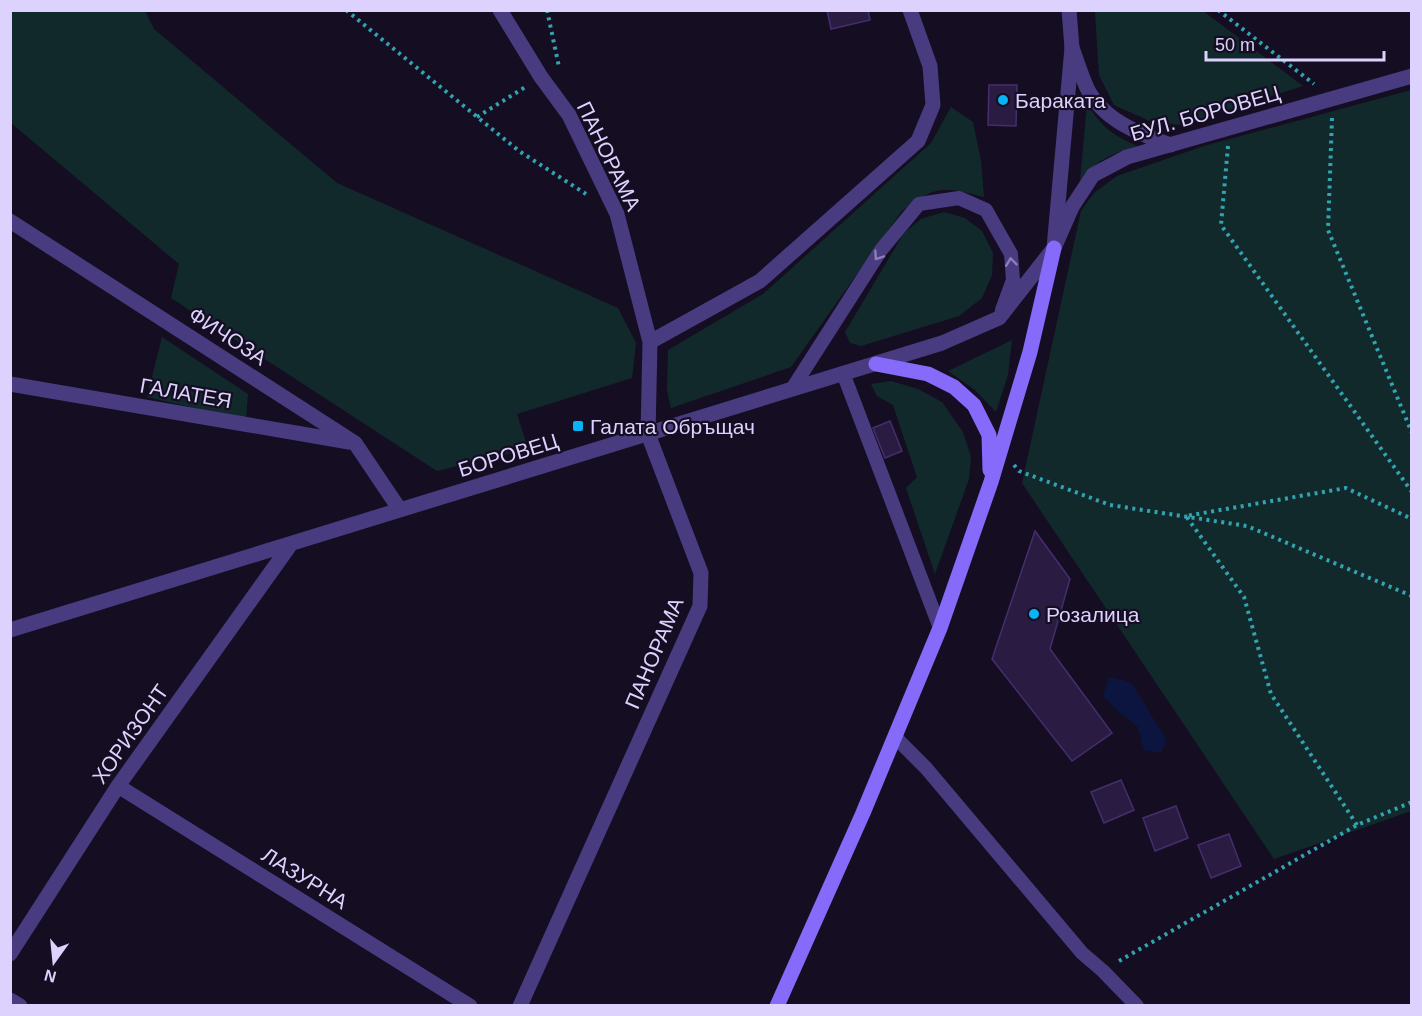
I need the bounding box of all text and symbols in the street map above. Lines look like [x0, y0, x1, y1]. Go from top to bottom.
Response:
scale bar [1206, 24, 1384, 62]
text: 50 m [1215, 35, 1255, 55]
street label: БУЛ. БОРОВЕЦ [1127, 80, 1283, 145]
place label: Бараката [1015, 89, 1106, 112]
marker: Бараката [996, 93, 1010, 107]
street label: ПАНОРАМА [573, 98, 645, 214]
one-way arrow [874, 249, 885, 260]
one-way arrow [1006, 258, 1018, 267]
street label: ФИЧОЗА [185, 302, 271, 370]
street label: ГАЛАТЕЯ [138, 374, 234, 412]
place label: Галата Обръщач [590, 415, 755, 438]
marker: Галата Обръщач [571, 419, 585, 433]
street label: БОРОВЕЦ [455, 429, 561, 481]
street label: ПАНОРАМА [620, 594, 688, 712]
place label: Розалица [1046, 603, 1140, 626]
marker: Розалица [1027, 607, 1041, 621]
street label: ХОРИЗОНТ [87, 680, 173, 788]
street label: ЛАЗУРНА [258, 843, 352, 913]
north arrow [24, 932, 84, 992]
text: N [42, 966, 58, 986]

